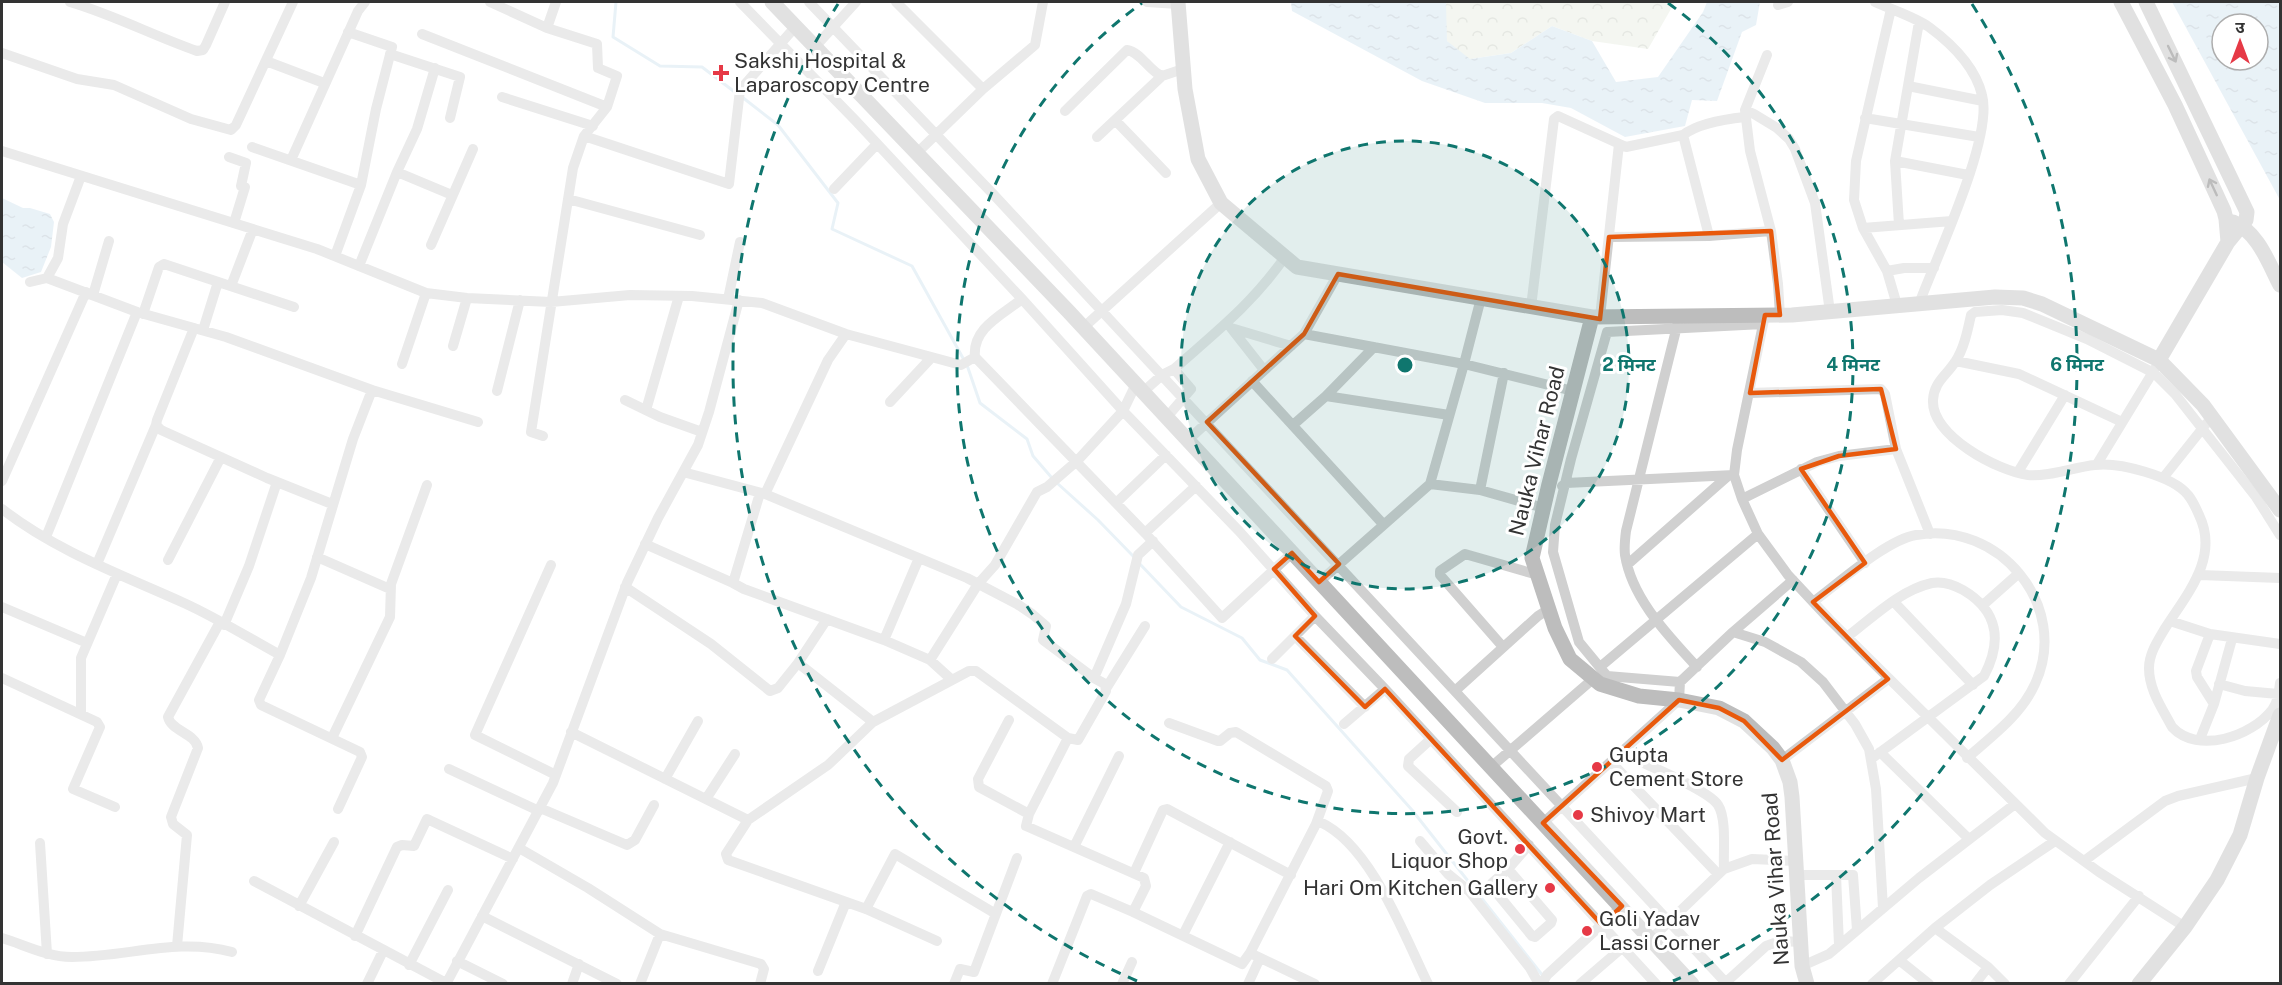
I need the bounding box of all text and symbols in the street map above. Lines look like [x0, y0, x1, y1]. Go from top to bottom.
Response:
north arrow [2210, 12, 2270, 72]
text: उ [2235, 18, 2245, 37]
one-way arrow [2167, 44, 2179, 62]
place label: Sakshi Hospital & Laparoscopy Centre [734, 48, 930, 97]
marker: Sakshi Hospital & Laparoscopy Centre [712, 64, 730, 82]
one-way arrow [2206, 178, 2218, 196]
text: 2 मिनट [1602, 354, 1656, 375]
text: 4 मिनट [1826, 354, 1880, 375]
text: 6 मिनट [2050, 354, 2104, 375]
centre of rings [1395, 355, 1415, 375]
street label: Nauka Vihar Road [1503, 364, 1570, 538]
place label: Gupta Cement Store [1609, 742, 1744, 791]
marker: Gupta Cement Store [1590, 760, 1604, 774]
street label: Nauka Vihar Road [1757, 792, 1794, 967]
place label: Shivoy Mart [1590, 802, 1706, 827]
marker: Shivoy Mart [1571, 808, 1585, 822]
place label: Govt. Liquor Shop [1390, 824, 1508, 873]
marker: Govt. Liquor Shop [1513, 842, 1527, 856]
place label: Hari Om Kitchen Gallery [1303, 875, 1538, 900]
marker: Hari Om Kitchen Gallery [1543, 881, 1557, 895]
place label: Goli Yadav Lassi Corner [1599, 906, 1721, 955]
marker: Goli Yadav Lassi Corner [1580, 924, 1594, 938]

